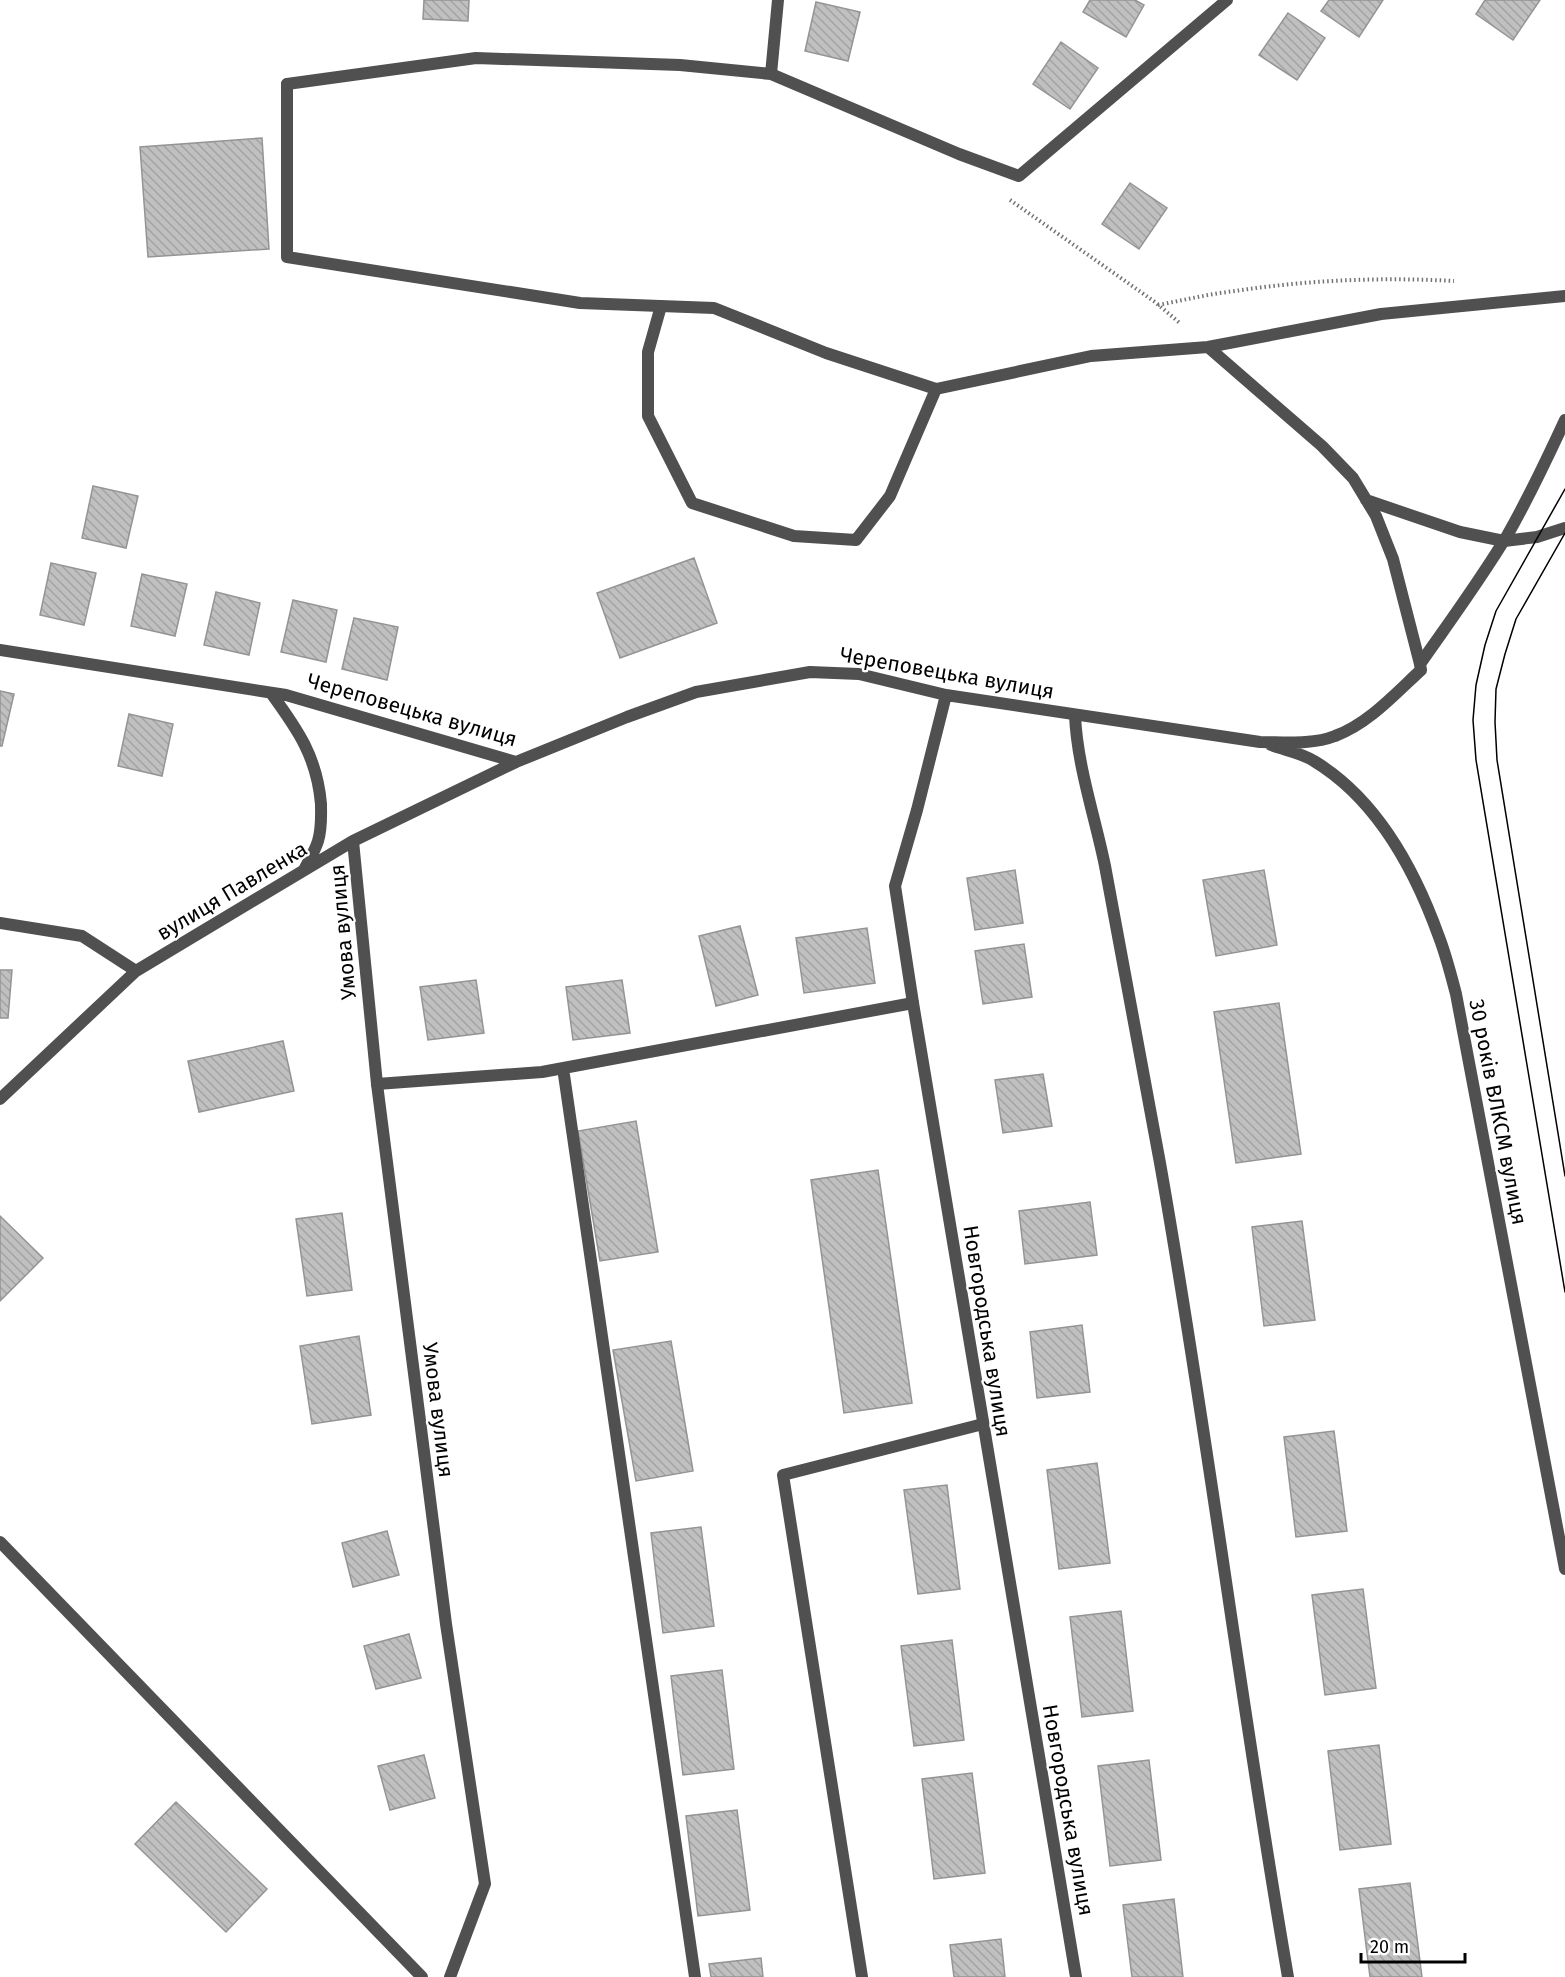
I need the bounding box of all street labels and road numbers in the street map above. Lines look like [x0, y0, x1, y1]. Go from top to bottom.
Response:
street label: Череповецька вулиця [838, 641, 1056, 705]
street label: Череповецька вулиця [304, 668, 520, 752]
street label: вулиця Павленка [152, 836, 312, 946]
street label: Умова вулиця [324, 863, 362, 1001]
street label: 30 років ВЛКСМ вулиця [1463, 997, 1533, 1227]
street label: Новгородська вулиця [957, 1223, 1017, 1439]
street label: Умова вулиця [417, 1341, 459, 1479]
street label: Новгородська вулиця [1037, 1702, 1099, 1918]

